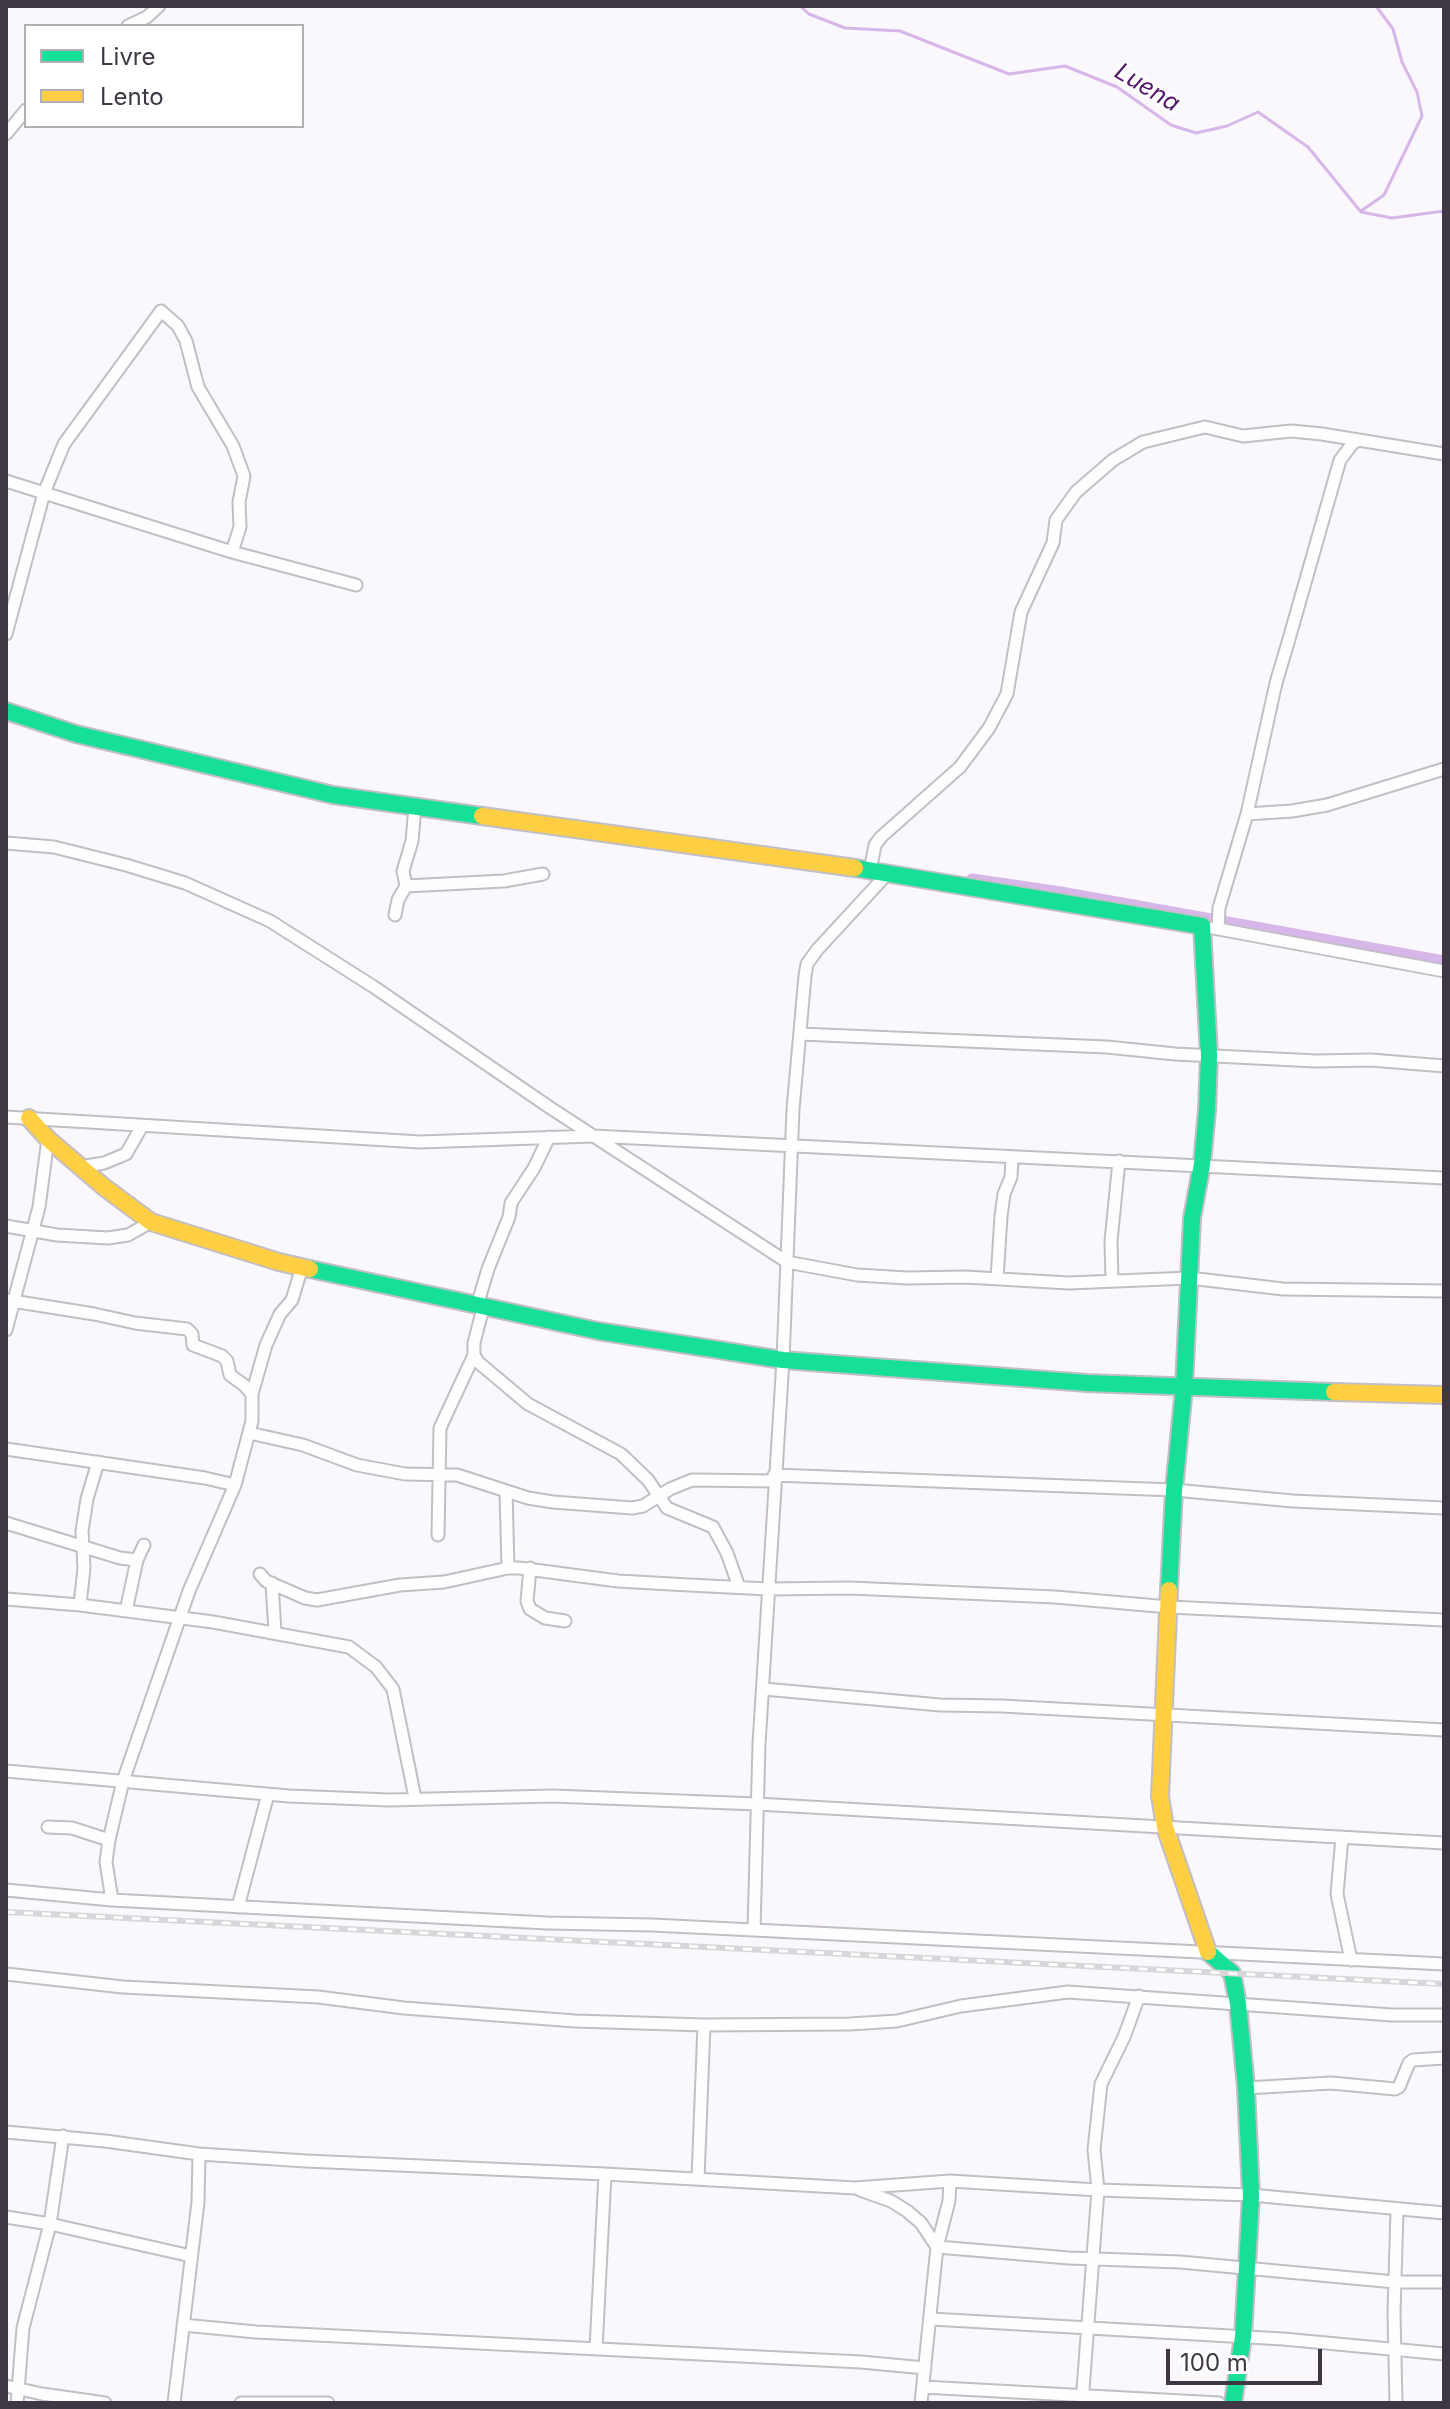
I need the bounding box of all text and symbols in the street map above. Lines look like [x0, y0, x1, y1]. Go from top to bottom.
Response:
legend [24, 24, 304, 128]
text: Livre [100, 42, 156, 71]
water label: Luena [1109, 57, 1185, 119]
text: Lento [100, 82, 164, 111]
scale bar [1170, 2333, 1326, 2383]
text: 100 m [1180, 2348, 1248, 2377]

